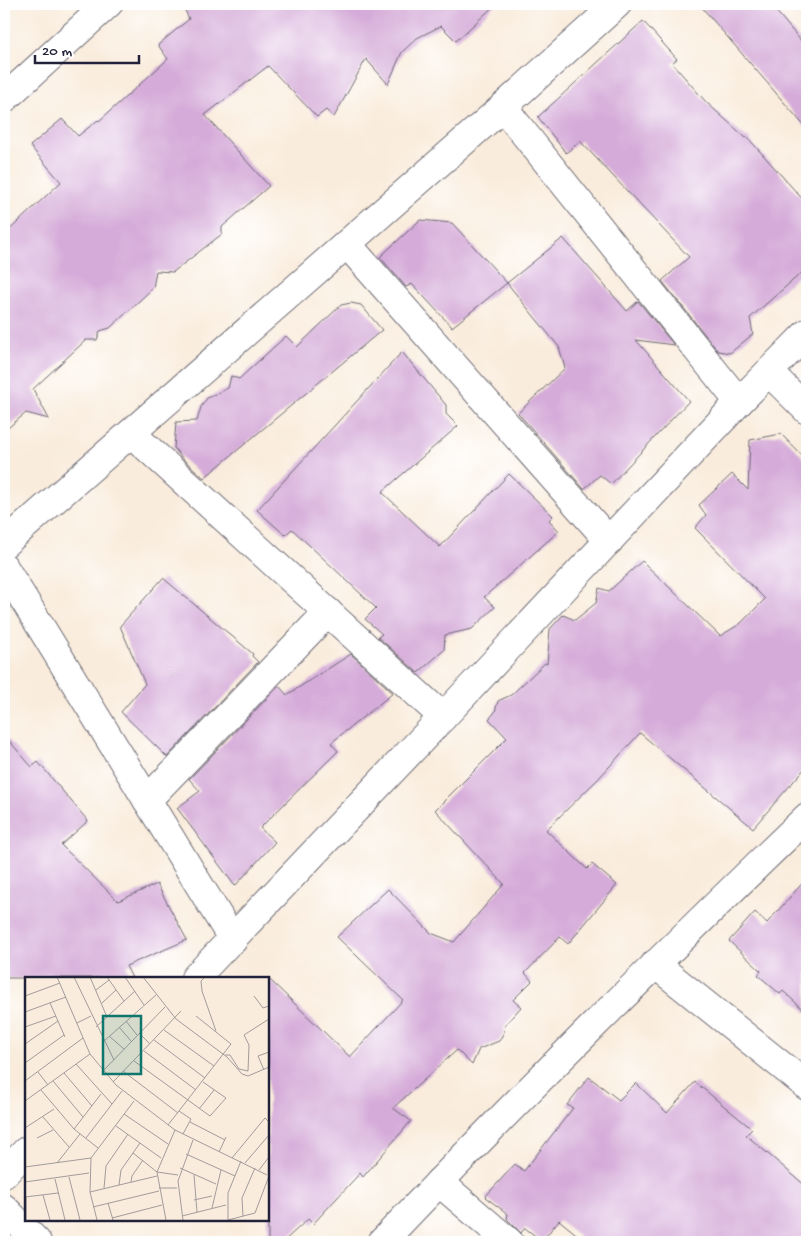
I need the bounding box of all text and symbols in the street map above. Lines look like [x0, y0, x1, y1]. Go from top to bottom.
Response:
scale bar [35, 32, 139, 64]
text: 20 m [42, 43, 72, 61]
inset map [25, 977, 269, 1221]

